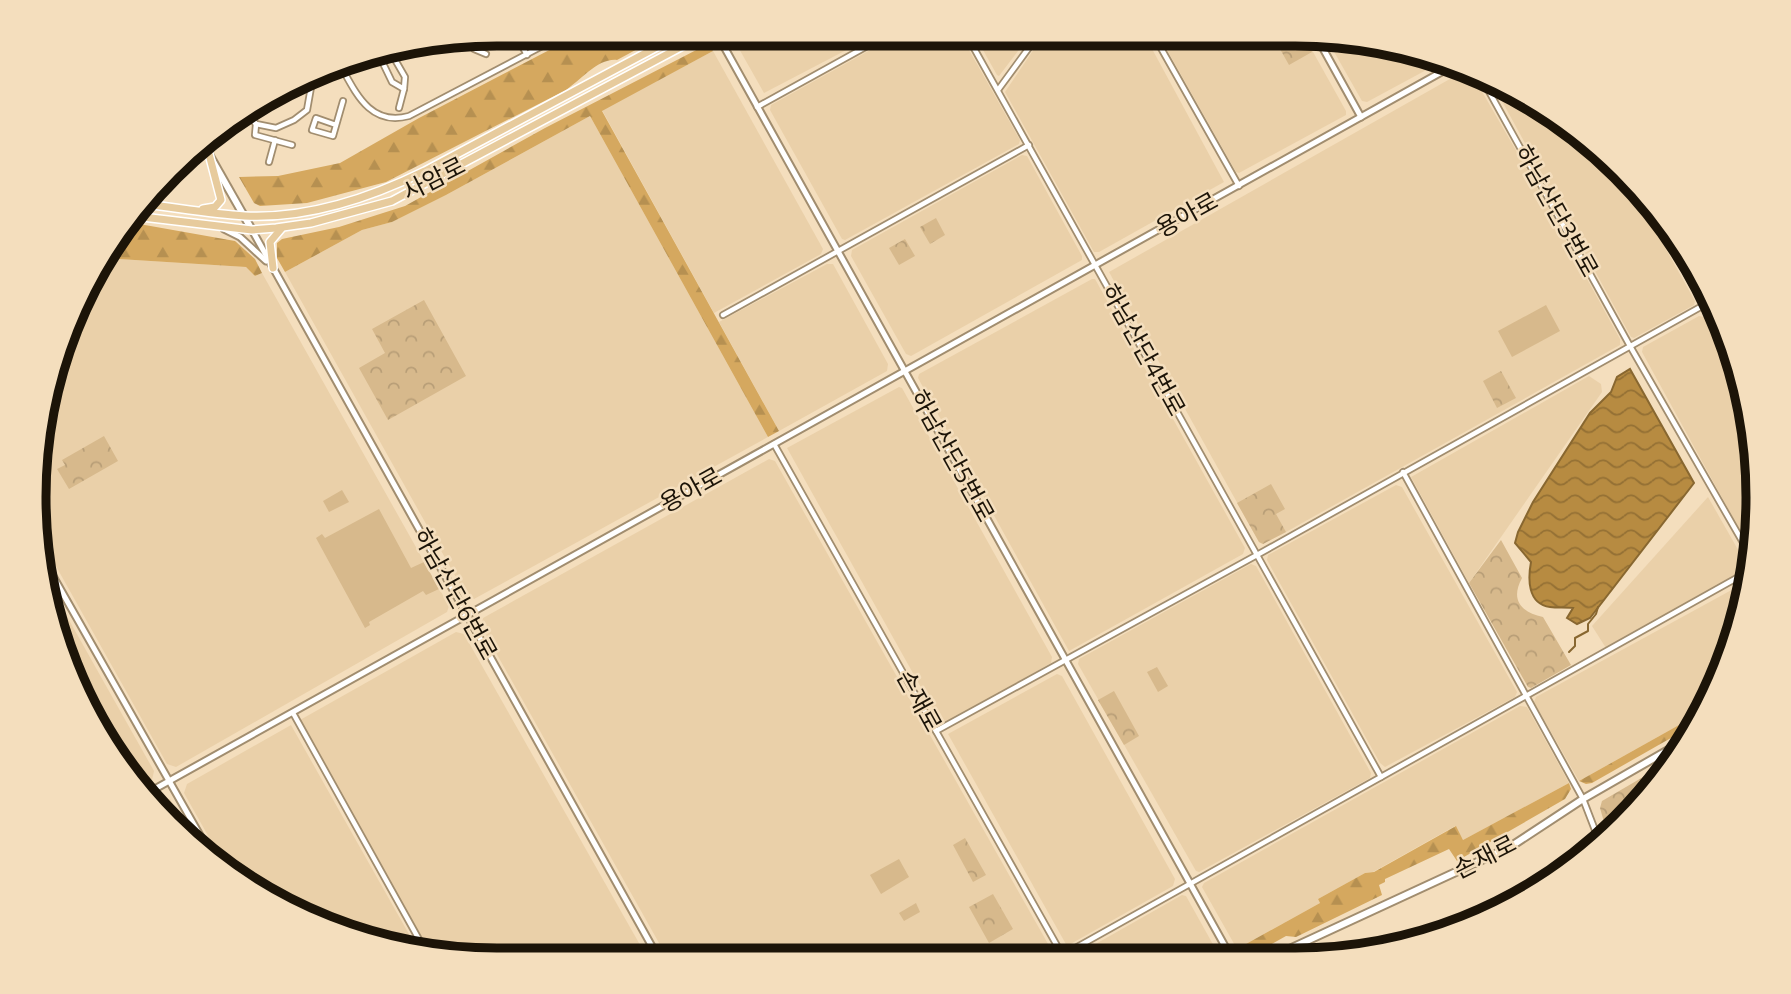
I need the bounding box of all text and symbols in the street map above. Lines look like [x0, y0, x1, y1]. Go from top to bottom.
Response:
street label: 하남산단3번로 [1507, 138, 1607, 282]
street label: 사암로 [396, 148, 470, 207]
street label: 용아로 [1149, 183, 1223, 244]
street label: 하남산단4번로 [1094, 277, 1194, 421]
street label: 하남산단5번로 [903, 383, 1003, 527]
street label: 용아로 [653, 458, 727, 519]
street label: 하남산단6번로 [406, 521, 506, 665]
street label: 손재로 [890, 663, 951, 737]
street label: 손재로 [1447, 826, 1521, 885]

